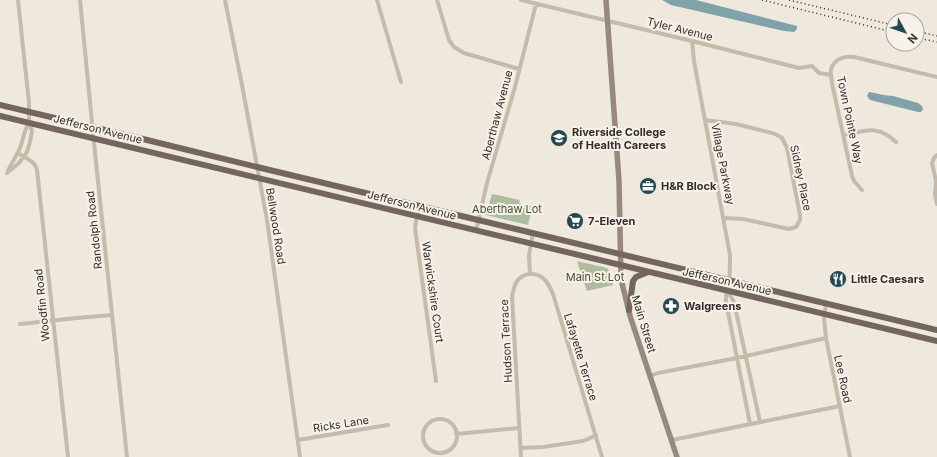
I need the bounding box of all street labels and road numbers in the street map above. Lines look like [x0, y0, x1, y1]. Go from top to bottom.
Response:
street label: Tyler Avenue [646, 14, 714, 44]
street label: Aberthaw Avenue [478, 69, 516, 161]
street label: Town Pointe Way [834, 75, 866, 165]
street label: Jefferson Avenue [52, 111, 144, 147]
street label: Village Parkway [708, 122, 738, 206]
street label: Sidney Place [787, 144, 815, 212]
street label: Bellwood Road [263, 187, 289, 265]
street label: Jefferson Avenue [366, 187, 458, 223]
street label: Randolph Road [83, 190, 105, 270]
street label: Warwickshire Court [419, 240, 447, 344]
street label: Jefferson Avenue [681, 264, 773, 298]
street label: Woodfin Road [31, 268, 53, 342]
street label: Main Street [629, 294, 659, 355]
street label: Hudson Terrace [497, 299, 515, 383]
street label: Lafayette Terrace [561, 311, 601, 403]
street label: Lee Road [831, 354, 855, 404]
street label: Ricks Lane [312, 413, 370, 435]

